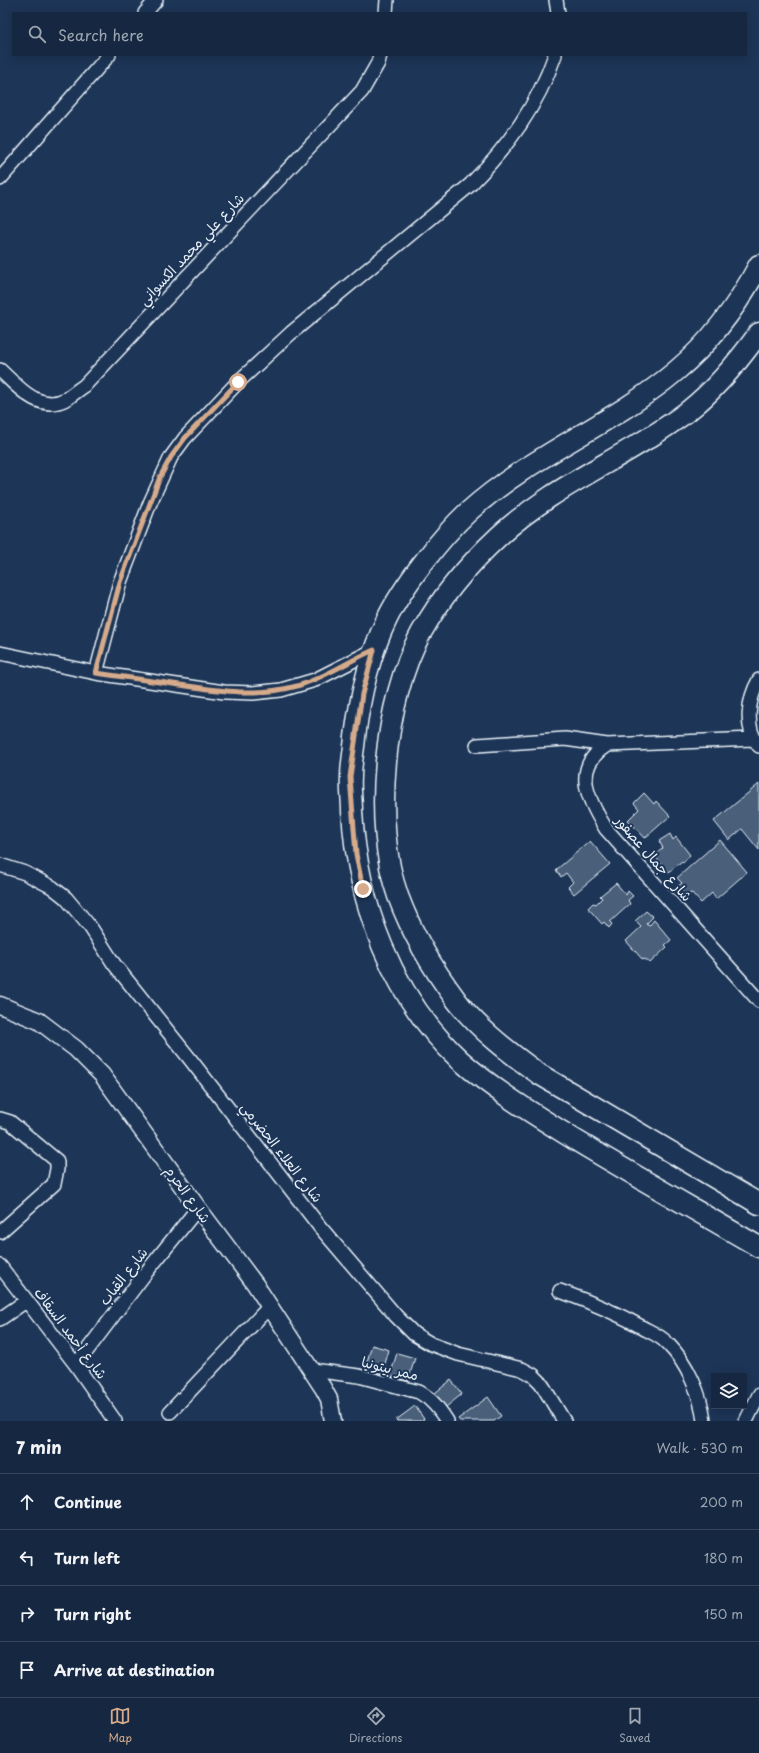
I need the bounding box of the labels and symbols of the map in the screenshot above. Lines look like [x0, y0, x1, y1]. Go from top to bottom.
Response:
street label: شارع علي محمد الكسواني [133, 188, 251, 312]
route start [229, 373, 247, 391]
street label: شارع جمال عصفور [610, 809, 697, 906]
route end [354, 880, 372, 898]
street label: شارع العلاء الحضرمي [234, 1097, 328, 1209]
street label: شارع الحرم [158, 1161, 216, 1228]
street label: شارع القباب [94, 1243, 152, 1309]
street label: شارع أحمد السقاف [30, 1283, 112, 1383]
street label: ممر بيتونيا [359, 1351, 421, 1385]

